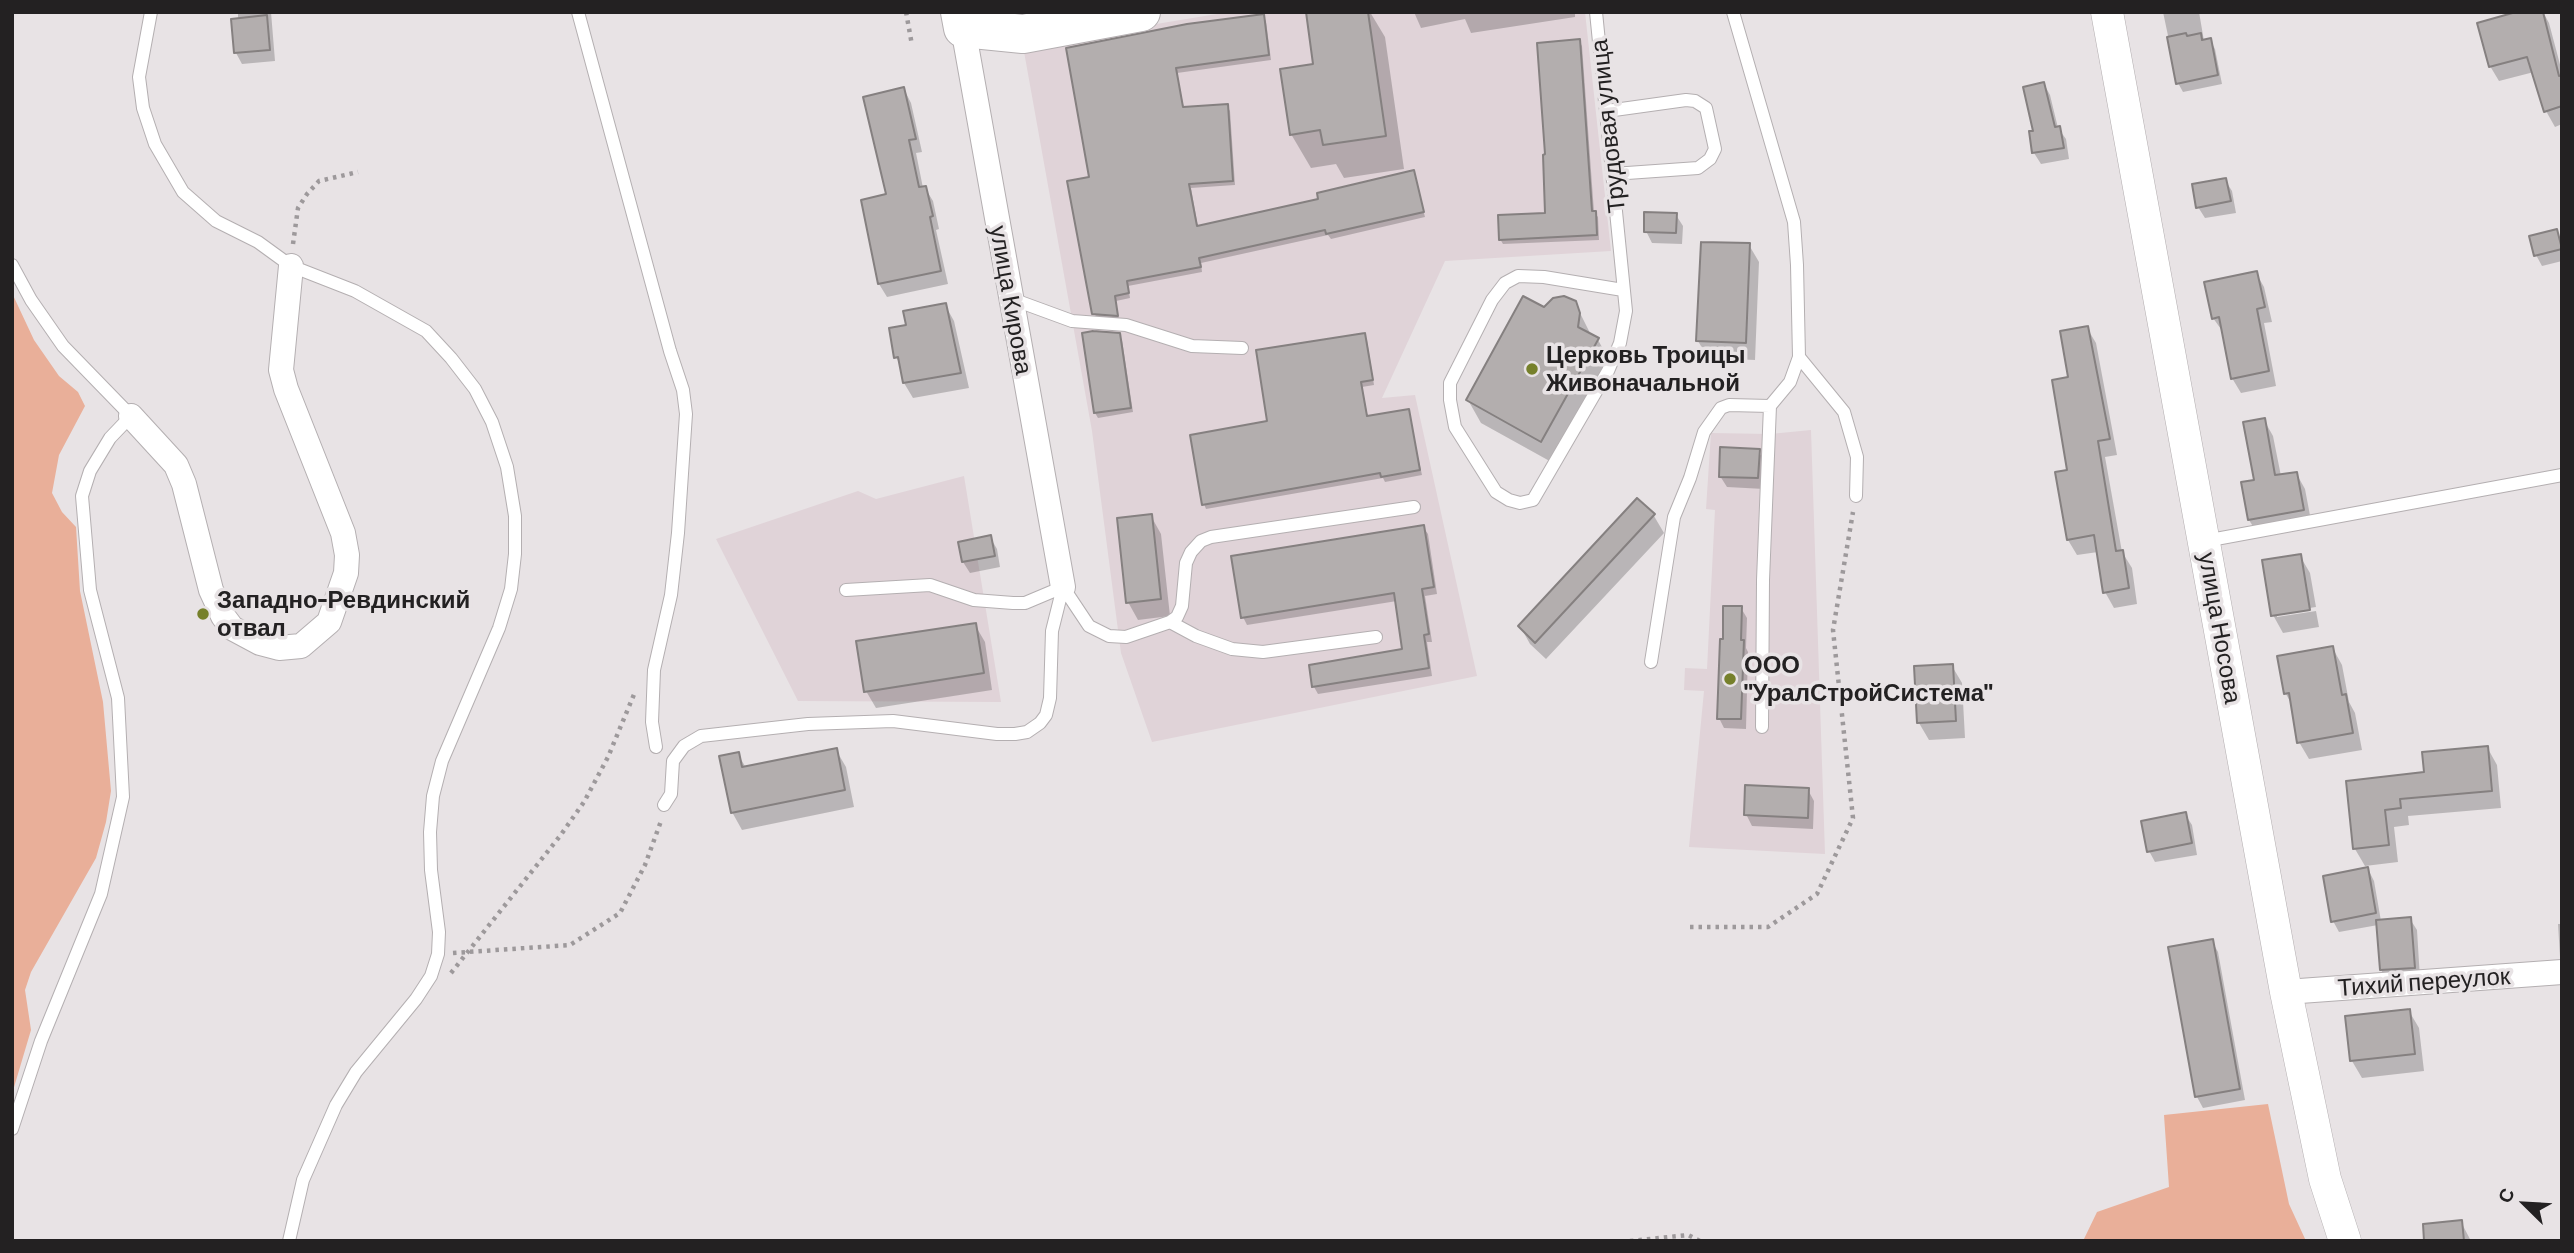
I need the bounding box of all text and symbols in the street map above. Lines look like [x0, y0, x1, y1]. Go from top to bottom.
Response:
street label: Трудовая улица [1585, 38, 1631, 214]
street label: улица Кирова [984, 223, 1038, 377]
place label: Церковь Троицы Живоначальной [1546, 341, 1746, 397]
marker: Церковь Троицы Живоначальной [1524, 361, 1540, 377]
street label: улица Носова [2193, 550, 2247, 706]
place label: Западно-Ревдинский отвал [217, 586, 470, 642]
marker: Западно-Ревдинский отвал [195, 606, 211, 622]
place label: ООО "УралСтройСистема" [1744, 651, 1993, 707]
marker: ООО "УралСтройСистема" [1722, 671, 1738, 687]
street label: Тихий переулок [2337, 962, 2511, 1002]
north arrow [2490, 1169, 2560, 1239]
text: С [2492, 1184, 2519, 1206]

